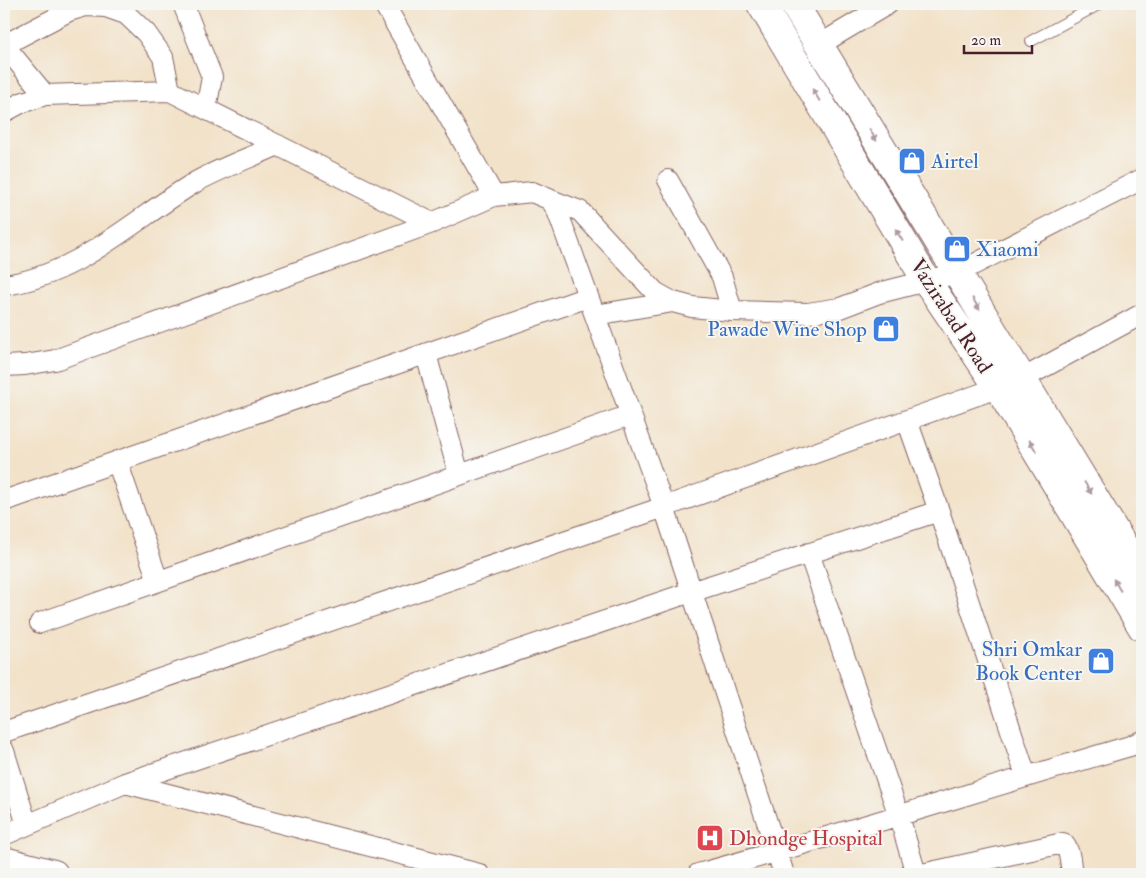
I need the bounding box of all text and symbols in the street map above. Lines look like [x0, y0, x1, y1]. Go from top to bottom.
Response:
scale bar [964, 22, 1031, 54]
text: 20 m [971, 31, 1001, 50]
one-way arrow [811, 89, 820, 102]
one-way arrow [869, 129, 878, 142]
shop icon: Airtel [897, 146, 927, 176]
place label: Airtel [930, 148, 979, 175]
one-way arrow [894, 228, 903, 241]
shop icon: Xiaomi [942, 234, 972, 264]
place label: Xiaomi [976, 236, 1039, 263]
street label: Vazirabad Road [904, 253, 998, 379]
one-way arrow [971, 297, 980, 311]
shop icon: Pawade Wine Shop [871, 314, 901, 344]
place label: Pawade Wine Shop [707, 316, 867, 343]
one-way arrow [1029, 439, 1038, 452]
one-way arrow [1083, 481, 1092, 494]
one-way arrow [1112, 578, 1122, 591]
place label: Shri Omkar Book Center [975, 636, 1082, 687]
shop icon: Shri Omkar Book Center [1086, 646, 1116, 676]
hospital icon: Dhondge Hospital [695, 823, 725, 853]
place label: Dhondge Hospital [729, 825, 883, 852]

